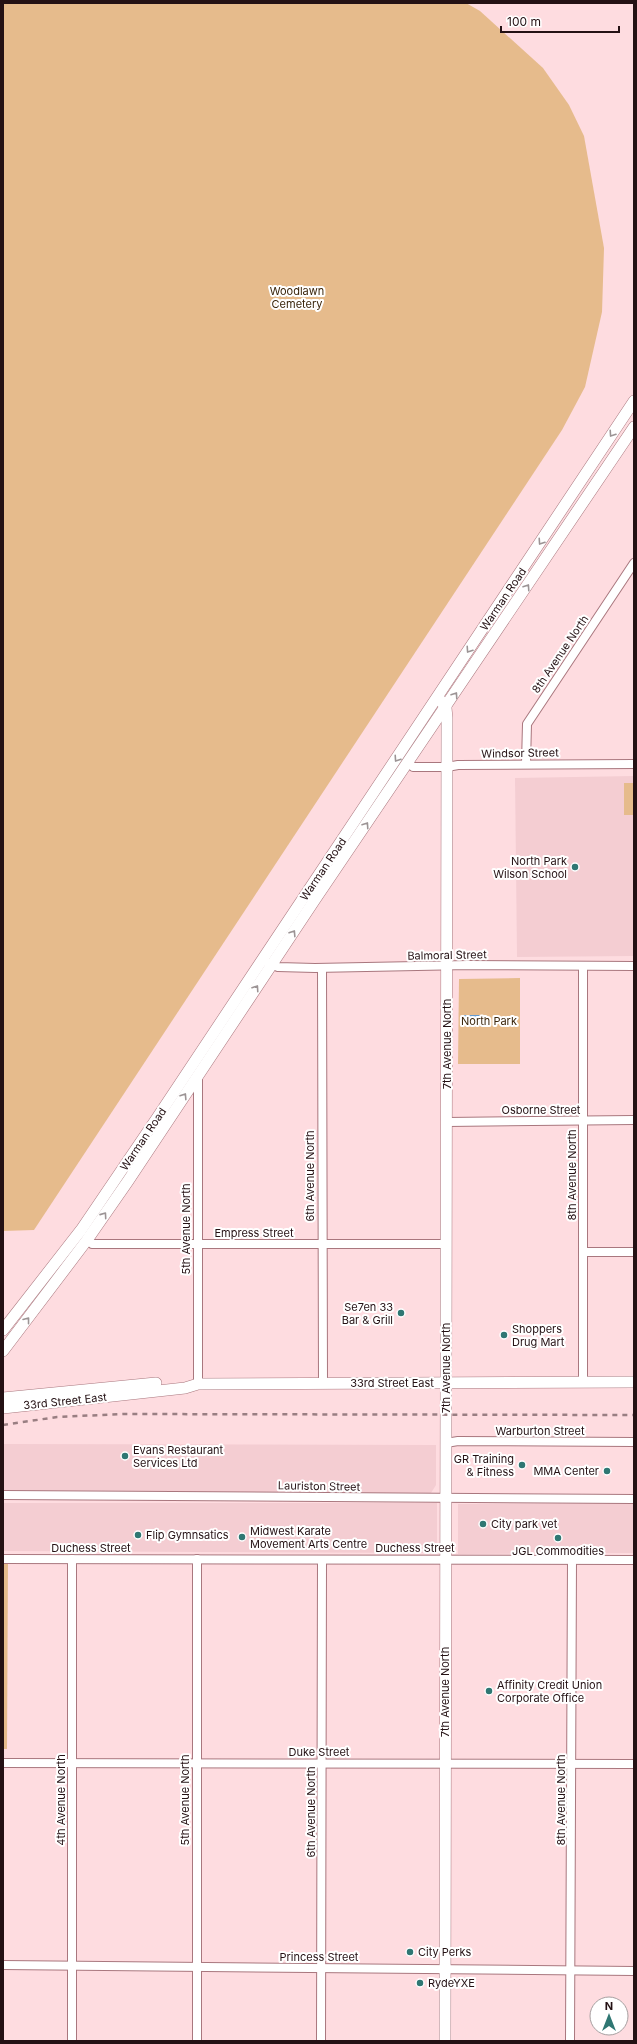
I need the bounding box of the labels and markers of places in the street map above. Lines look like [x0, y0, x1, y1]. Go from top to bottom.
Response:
place label: North Park Wilson School [493, 854, 567, 881]
marker: North Park Wilson School [570, 862, 580, 872]
place label: Se7en 33 Bar & Grill [342, 1300, 393, 1327]
marker: Se7en 33 Bar & Grill [396, 1308, 406, 1318]
place label: Shoppers Drug Mart [512, 1322, 565, 1349]
marker: Shoppers Drug Mart [499, 1330, 509, 1340]
place label: Evans Restaurant Services Ltd [133, 1443, 224, 1470]
marker: Evans Restaurant Services Ltd [120, 1451, 130, 1461]
place label: GR Training & Fitness [454, 1452, 514, 1479]
marker: GR Training & Fitness [517, 1460, 527, 1470]
place label: MMA Center [533, 1464, 599, 1478]
marker: MMA Center [602, 1466, 612, 1476]
place label: City park vet [491, 1517, 558, 1531]
marker: City park vet [478, 1519, 488, 1529]
place label: Midwest Karate Movement Arts Centre [250, 1524, 367, 1551]
place label: Flip Gymnsatics [146, 1528, 229, 1542]
marker: Flip Gymnsatics [133, 1530, 143, 1540]
marker: Midwest Karate Movement Arts Centre [237, 1532, 247, 1542]
marker: JGL Commodities [553, 1533, 563, 1543]
place label: JGL Commodities [512, 1544, 604, 1558]
place label: Affinity Credit Union Corporate Office [497, 1678, 602, 1705]
marker: Affinity Credit Union Corporate Office [484, 1686, 494, 1696]
place label: City Perks [418, 1945, 472, 1959]
marker: City Perks [405, 1947, 415, 1957]
place label: RydeYXE [428, 1976, 475, 1990]
marker: RydeYXE [415, 1978, 425, 1988]

